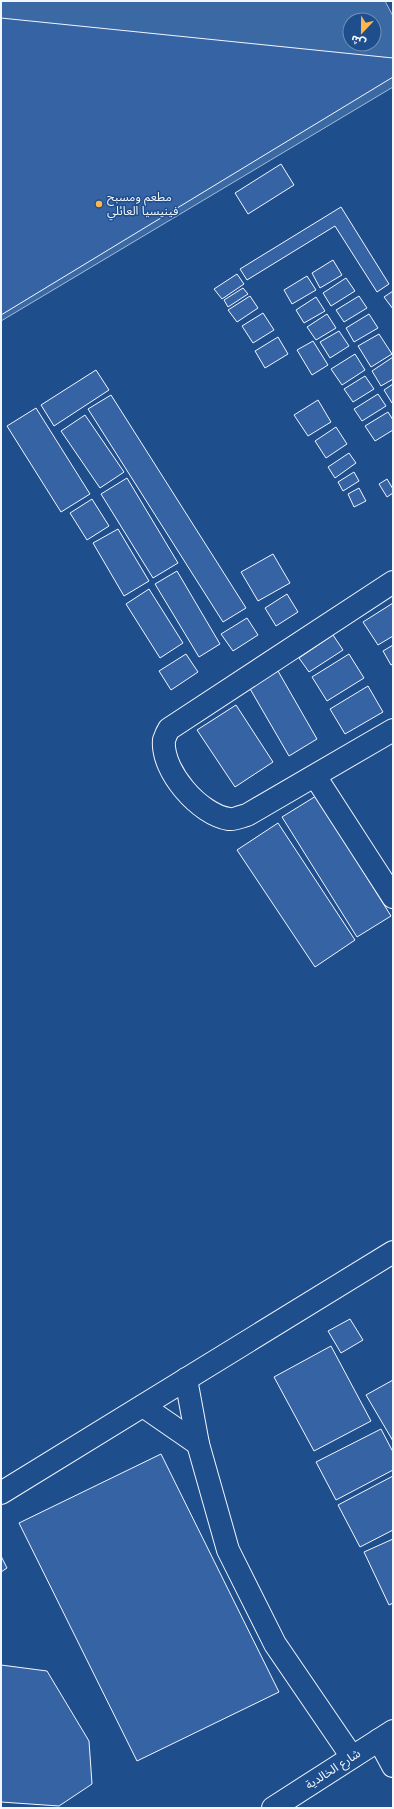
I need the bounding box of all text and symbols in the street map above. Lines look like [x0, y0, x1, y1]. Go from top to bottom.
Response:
north arrow [342, 12, 382, 52]
text: ش [349, 32, 368, 50]
place label: مطعم ومسبح فينيسيا العائلي [107, 190, 178, 221]
marker: مطعم ومسبح فينيسيا العائلي [94, 199, 104, 209]
street label: شارع الخالدية [303, 1746, 364, 1794]

